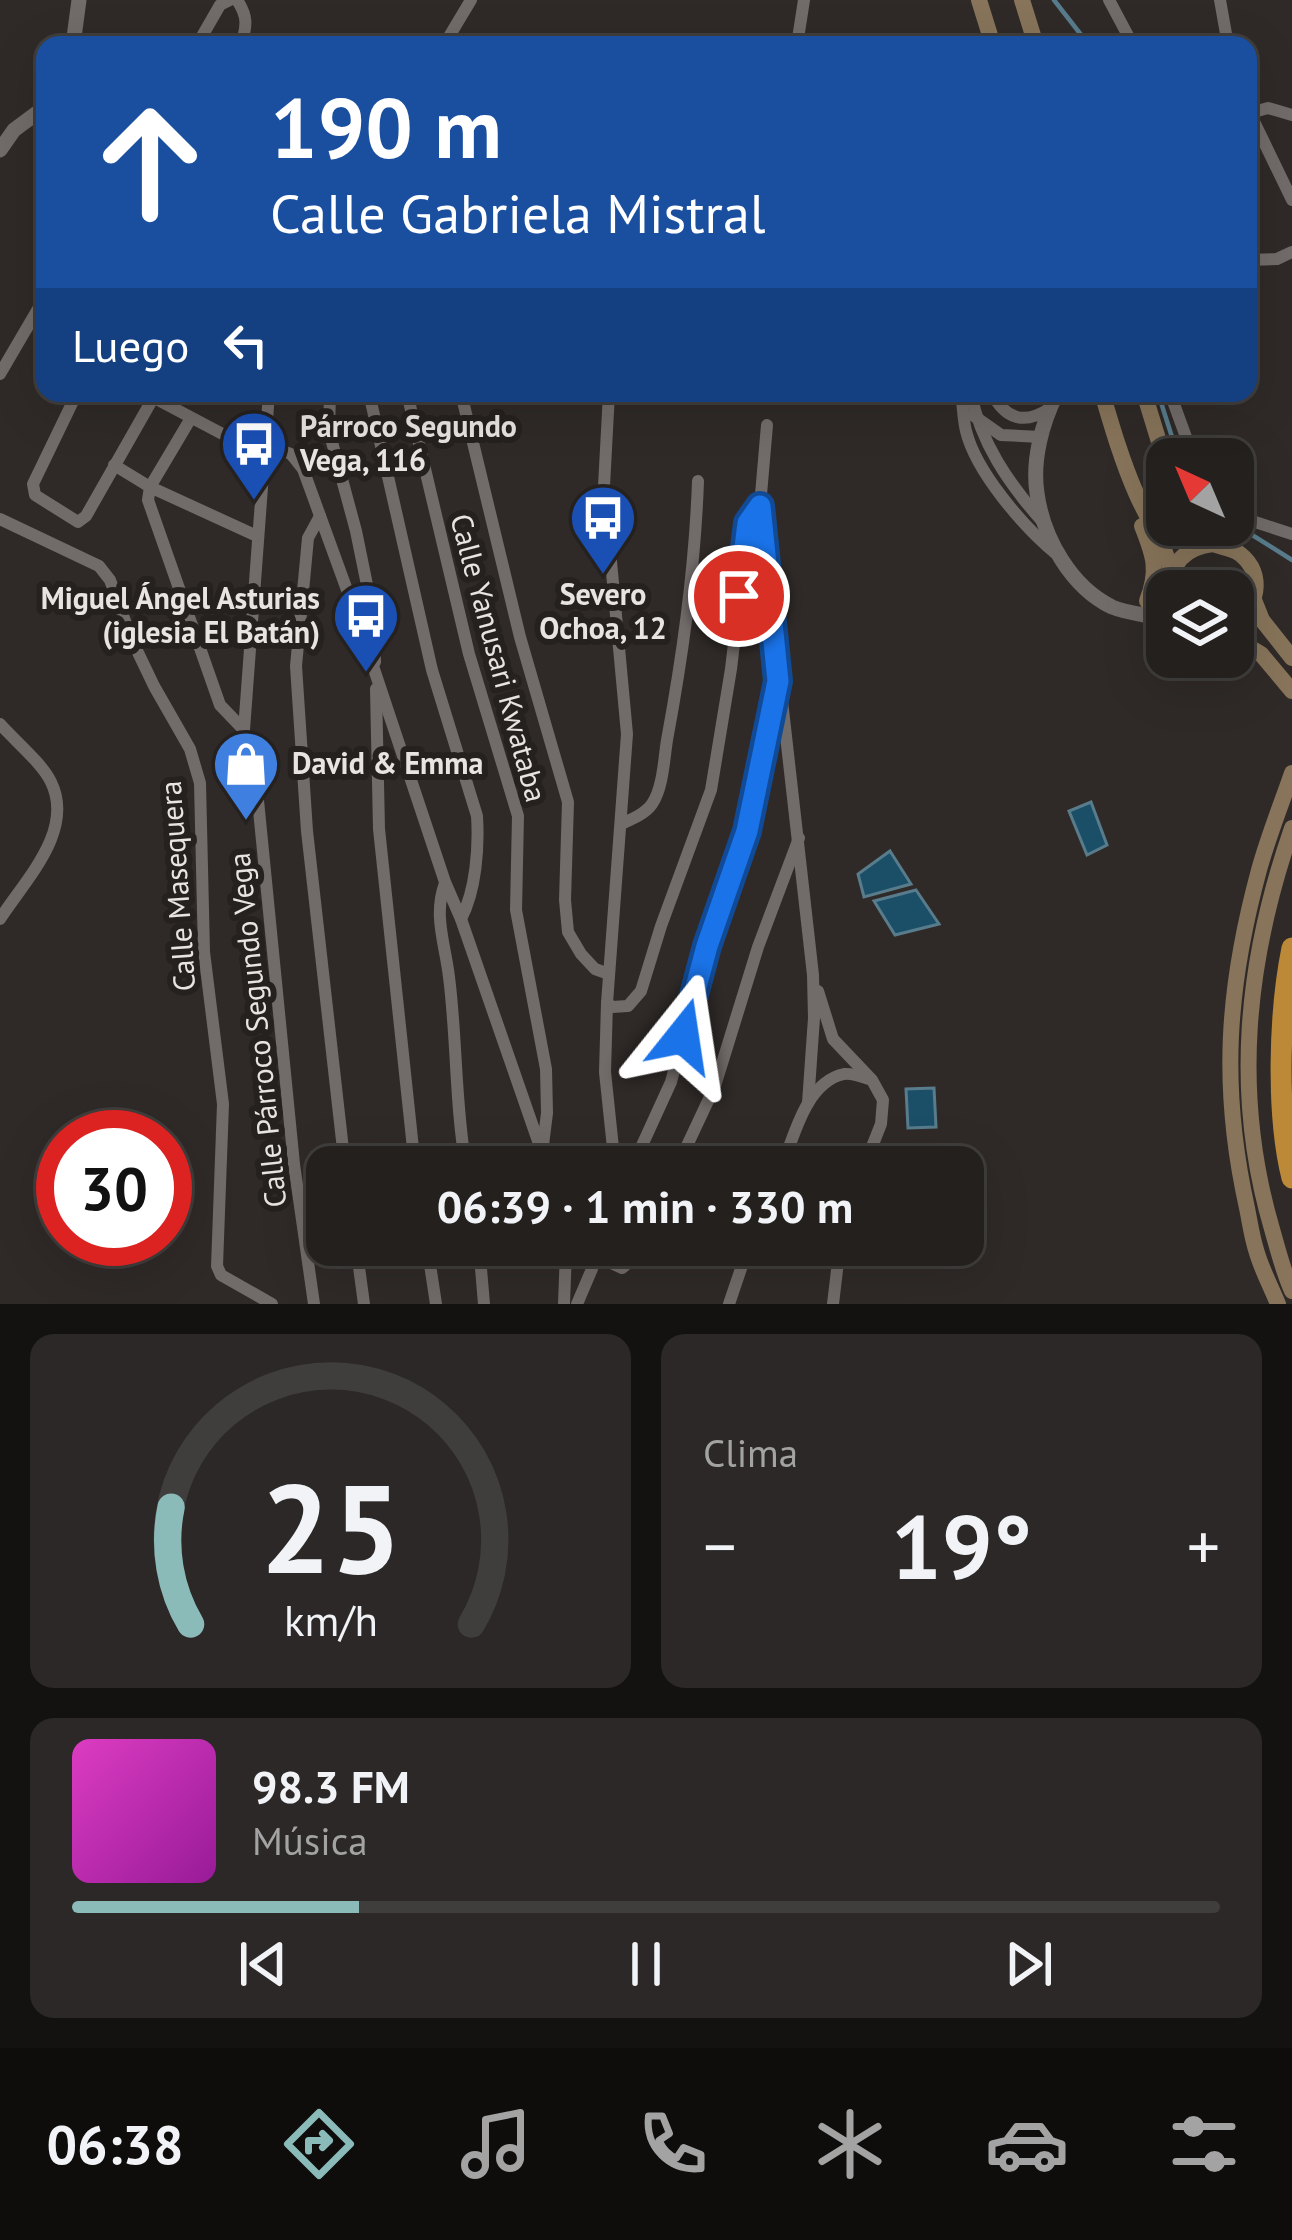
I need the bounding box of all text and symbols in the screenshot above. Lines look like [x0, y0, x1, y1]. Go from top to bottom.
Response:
text: 190 m [270, 72, 502, 181]
icon: ahead [72, 84, 228, 240]
text: Calle Gabriela Mistral [270, 178, 765, 248]
icon: left [213, 312, 279, 378]
text: Luego [72, 316, 189, 374]
place label: Párroco Segundo Vega, 116 [299, 406, 517, 479]
bus stop icon: Párroco Segundo Vega, 116 [219, 409, 289, 503]
north arrow [1146, 438, 1254, 546]
map controls [1146, 438, 1254, 678]
bus stop icon: Severo Ochoa, 12 [568, 483, 638, 577]
street label: Calle Yanusari Kwataba [442, 509, 557, 806]
pin [688, 545, 790, 647]
icon: arrive [706, 563, 772, 629]
button: layers [1146, 570, 1254, 678]
place label: Severo Ochoa, 12 [539, 574, 667, 647]
place label: Miguel Ángel Asturias (iglesia El Batán) [41, 578, 320, 651]
bus stop icon: Miguel Ángel Asturias (iglesia El Batán) [331, 581, 401, 675]
shop icon: David & Emma [211, 729, 281, 823]
place label: David & Emma [292, 743, 483, 782]
street label: Calle Masequera [150, 779, 203, 993]
street label: Calle Párroco Segundo Vega [218, 851, 295, 1209]
position arrow [620, 973, 746, 1099]
speed limit sign: 30 [36, 1110, 192, 1266]
text: 06:39 · 1 min · 330 m [437, 1177, 853, 1235]
text: Clima [703, 1427, 798, 1478]
text: 25 [260, 1446, 401, 1607]
text: 19° [891, 1487, 1032, 1604]
text: − [703, 1503, 736, 1588]
text: + [1187, 1503, 1220, 1588]
text: km/h [283, 1592, 378, 1648]
text: 98.3 FM [252, 1757, 410, 1815]
text: Música [252, 1815, 368, 1866]
icon: previous [230, 1931, 296, 1997]
icon: pause [613, 1931, 679, 1997]
icon: next [996, 1931, 1062, 1997]
icon: directions [277, 2102, 361, 2186]
icon: music [454, 2102, 538, 2186]
icon: phone [631, 2102, 715, 2186]
icon: climate [808, 2102, 892, 2186]
icon: car [985, 2102, 1069, 2186]
icon: filters [1162, 2102, 1246, 2186]
text: 06:38 [47, 2109, 184, 2179]

